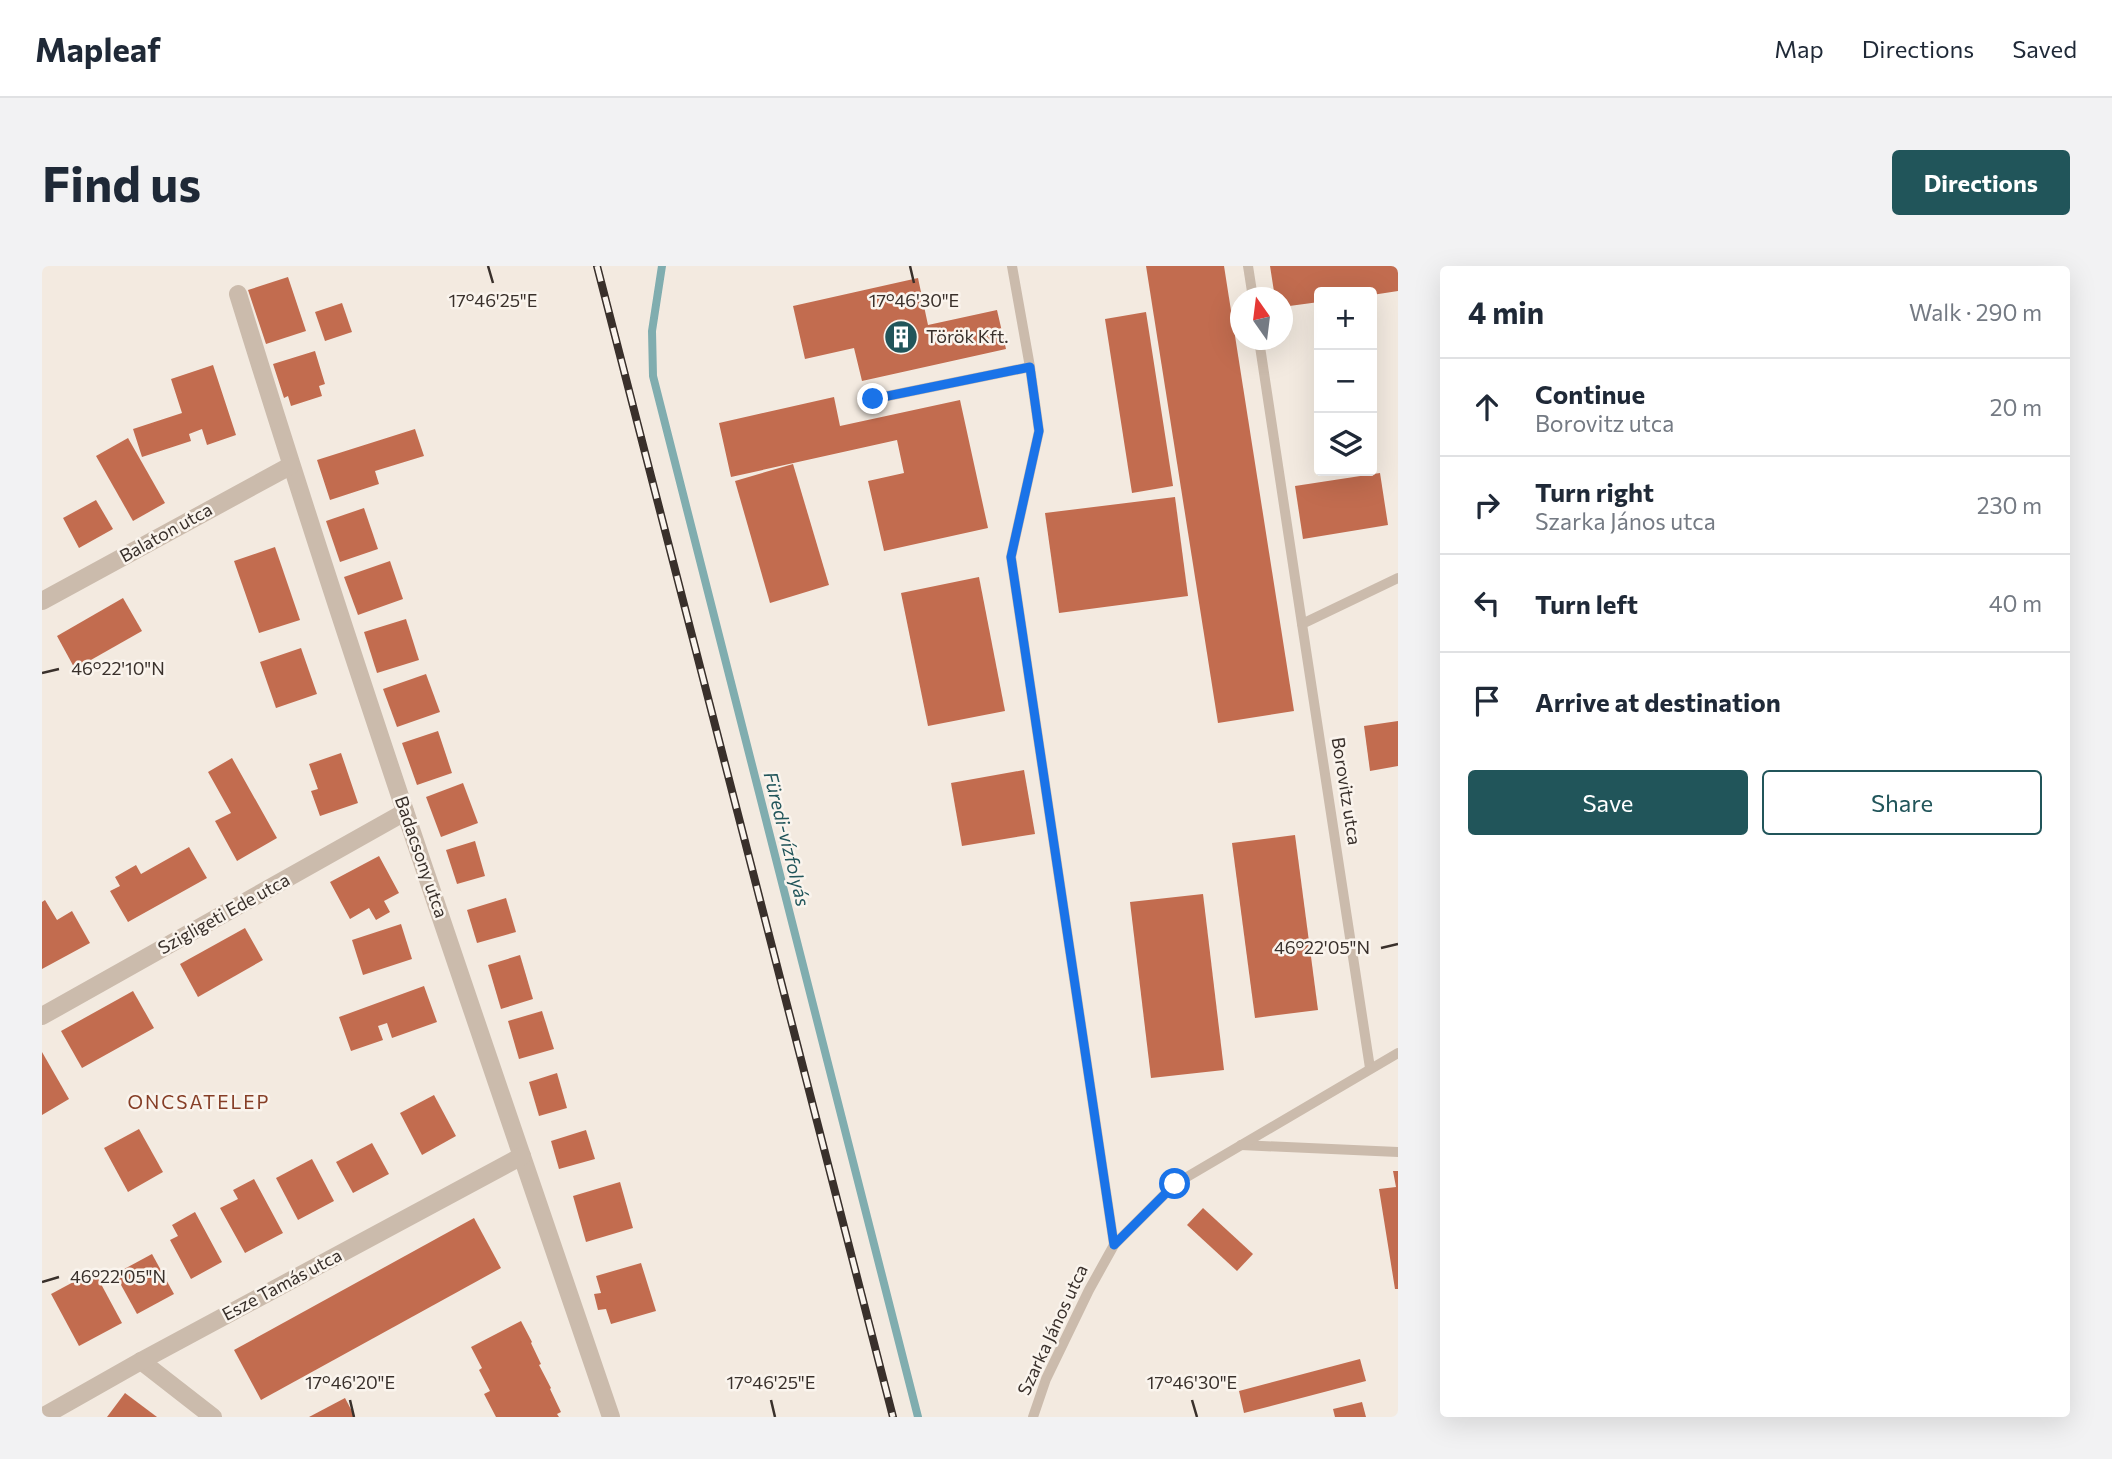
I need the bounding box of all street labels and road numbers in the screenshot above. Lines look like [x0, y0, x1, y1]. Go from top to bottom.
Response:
street label: Balaton utca [115, 498, 216, 567]
street label: Borovitz utca [1328, 735, 1366, 846]
street label: Badacsony utca [391, 793, 453, 920]
street label: Szigligeti Ede utca [154, 868, 293, 958]
street label: Esze Tamás utca [218, 1243, 345, 1325]
street label: Szarka János utca [1012, 1261, 1092, 1398]

